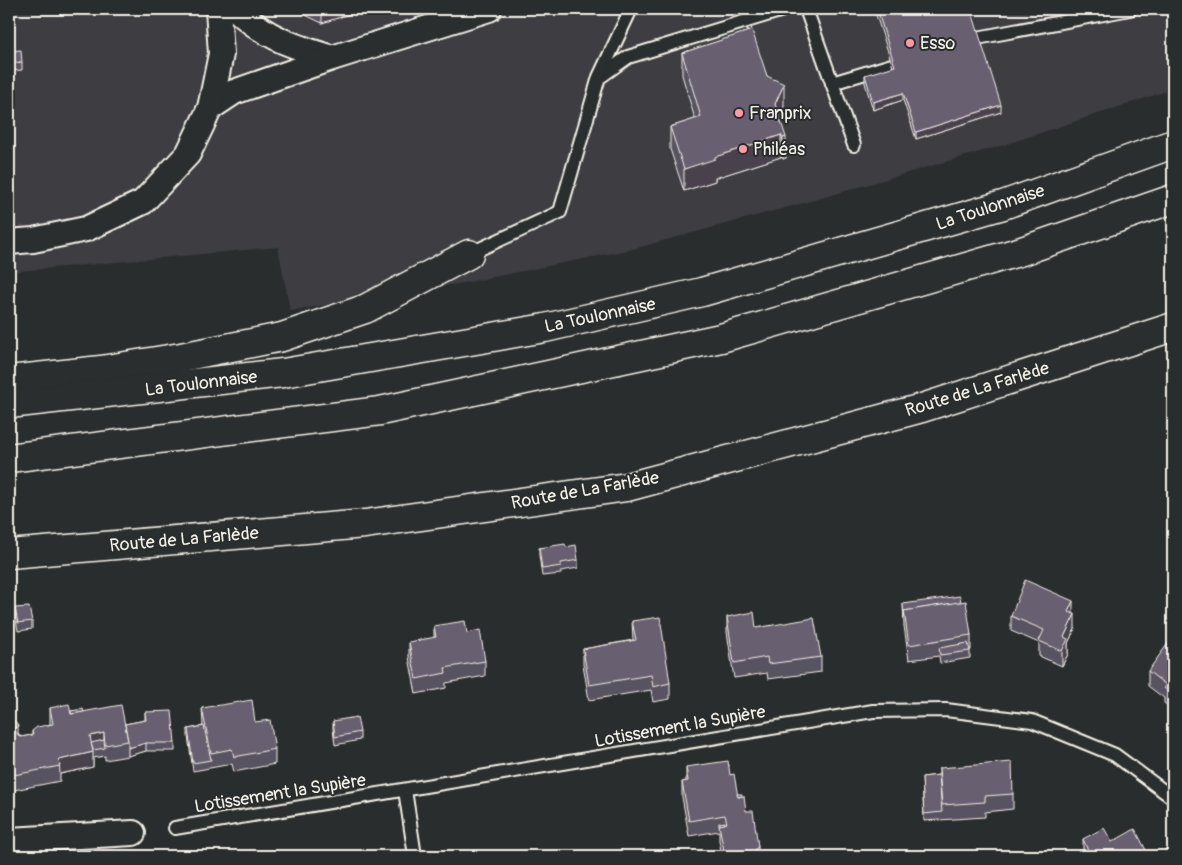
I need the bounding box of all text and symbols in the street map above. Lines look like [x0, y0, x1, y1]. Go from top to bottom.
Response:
place label: Esso [920, 32, 955, 55]
marker: Esso [904, 37, 916, 49]
place label: Franprix [749, 102, 811, 125]
marker: Franprix [733, 107, 745, 119]
place label: Philéas [753, 138, 805, 161]
marker: Philéas [737, 143, 749, 155]
street label: La Toulonnaise [933, 179, 1048, 236]
street label: La Toulonnaise [542, 292, 658, 338]
street label: Route de La Farlède [902, 357, 1052, 422]
street label: La Toulonnaise [144, 365, 259, 402]
street label: Route de La Farlède [509, 466, 661, 515]
street label: Route de La Farlède [108, 522, 260, 557]
street label: Lotissement la Supière [593, 700, 767, 753]
street label: Lotissement la Supière [193, 769, 367, 818]

